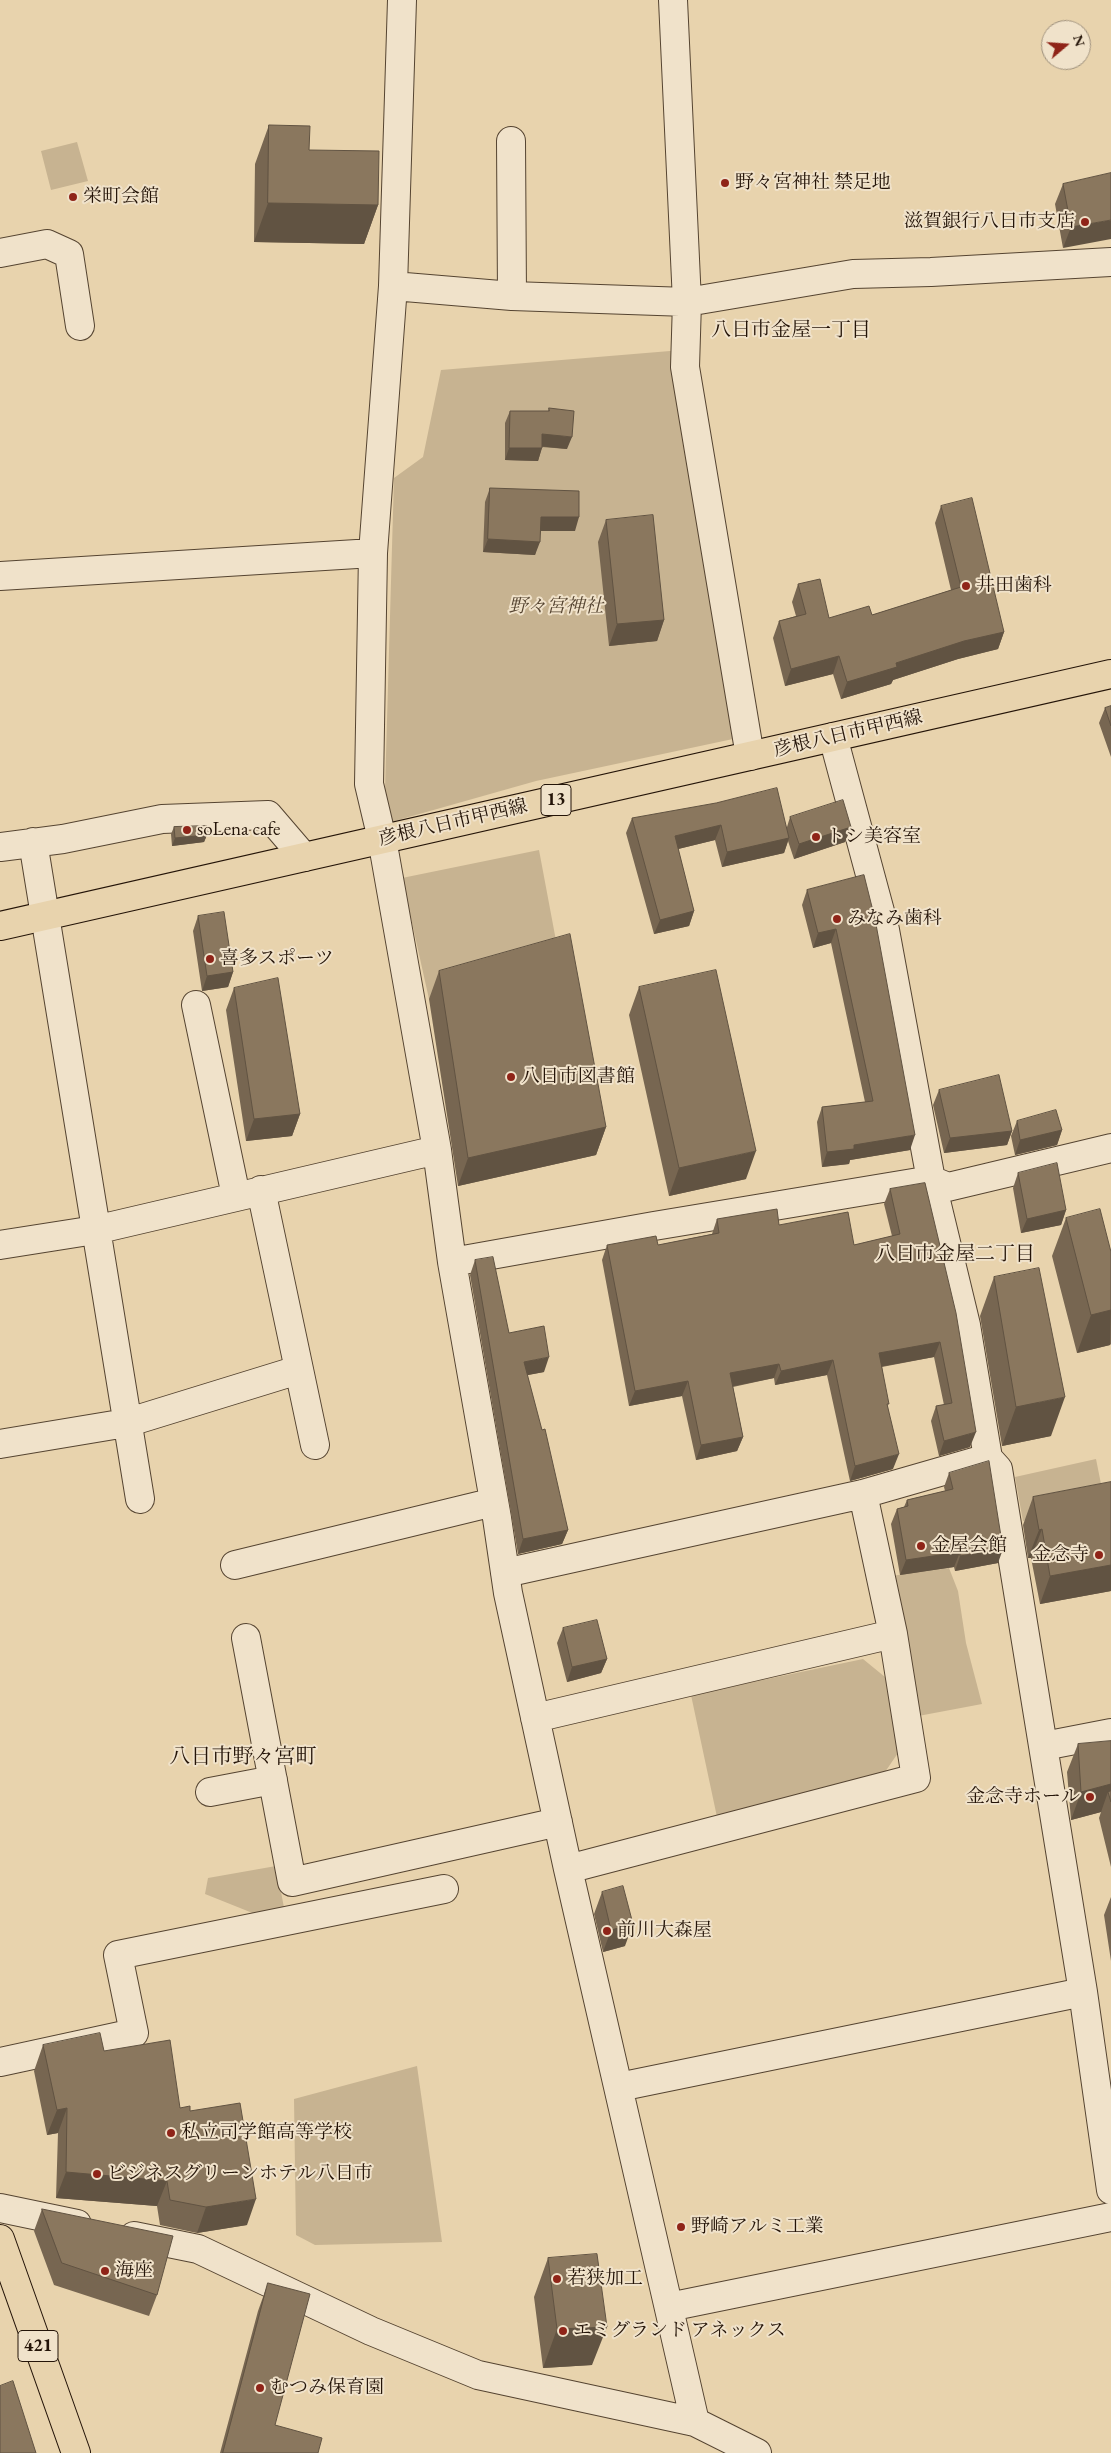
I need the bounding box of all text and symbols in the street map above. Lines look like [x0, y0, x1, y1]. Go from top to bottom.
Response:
north arrow [1041, 20, 1091, 70]
text: N [1069, 32, 1090, 49]
place label: 野々宮神社 禁足地 [735, 172, 891, 194]
marker: 野々宮神社 禁足地 [719, 177, 731, 189]
place label: 栄町会館 [83, 186, 159, 208]
marker: 栄町会館 [67, 191, 79, 203]
place label: 滋賀銀行八日市支店 [904, 211, 1075, 233]
marker: 滋賀銀行八日市支店 [1079, 216, 1091, 228]
district label: 八日市金屋一丁目 [711, 319, 871, 343]
place label: 井田歯科 [976, 575, 1052, 597]
marker: 井田歯科 [960, 580, 972, 592]
park label: 野々宮神社 [509, 596, 603, 618]
street label: 彦根八日市甲西線 [771, 706, 925, 762]
road number: 13 [541, 784, 571, 816]
street label: 彦根八日市甲西線 [376, 795, 530, 851]
place label: soLena cafe [197, 819, 280, 841]
marker: soLena cafe [181, 824, 193, 836]
place label: トシ美容室 [826, 826, 921, 848]
marker: トシ美容室 [810, 831, 822, 843]
place label: みなみ歯科 [847, 908, 942, 930]
marker: みなみ歯科 [831, 913, 843, 925]
place label: 喜多スポーツ [220, 948, 334, 970]
marker: 喜多スポーツ [204, 953, 216, 965]
place label: 八日市図書館 [521, 1066, 635, 1088]
marker: 八日市図書館 [505, 1071, 517, 1083]
district label: 八日市金屋二丁目 [875, 1243, 1035, 1267]
place label: 金屋会館 [931, 1535, 1007, 1557]
marker: 金屋会館 [915, 1540, 927, 1552]
place label: 金念寺 [1032, 1544, 1089, 1566]
marker: 金念寺 [1093, 1549, 1105, 1561]
district label: 八日市野々宮町 [170, 1744, 316, 1770]
place label: 金念寺ホール [966, 1786, 1080, 1808]
marker: 金念寺ホール [1084, 1791, 1096, 1803]
place label: 前川大森屋 [617, 1920, 712, 1942]
marker: 前川大森屋 [601, 1925, 613, 1937]
place label: 私立司学館高等学校 [181, 2122, 352, 2144]
marker: 私立司学館高等学校 [165, 2127, 177, 2139]
place label: ビジネスグリーンホテル八日市 [107, 2163, 373, 2185]
marker: ビジネスグリーンホテル八日市 [91, 2168, 103, 2180]
place label: 野崎アルミ工業 [691, 2216, 824, 2238]
marker: 野崎アルミ工業 [675, 2221, 687, 2233]
place label: 海座 [115, 2260, 153, 2282]
marker: 海座 [99, 2265, 111, 2277]
place label: 若狭加工 [567, 2268, 643, 2290]
marker: 若狭加工 [551, 2273, 563, 2285]
place label: エミグランド アネックス [573, 2320, 786, 2342]
marker: エミグランド アネックス [557, 2325, 569, 2337]
road number: 421 [18, 2330, 58, 2362]
place label: むつみ保育園 [270, 2377, 384, 2399]
marker: むつみ保育園 [254, 2382, 266, 2394]

